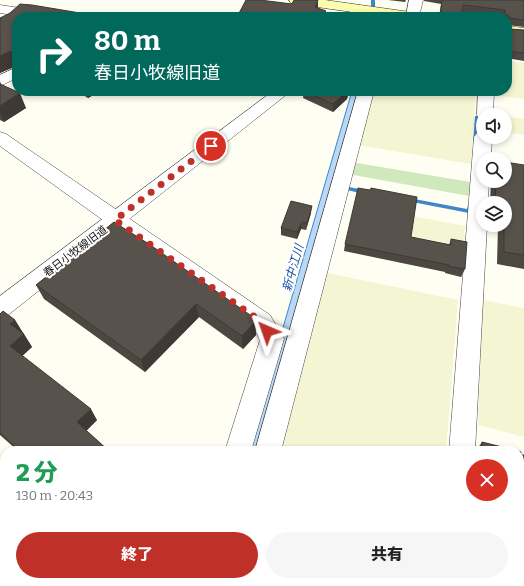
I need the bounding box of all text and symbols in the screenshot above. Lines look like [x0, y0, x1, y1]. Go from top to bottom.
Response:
text: 80 m [94, 24, 160, 57]
icon: right [28, 28, 80, 80]
text: 春日小牧線旧道 [94, 62, 220, 84]
map controls [476, 108, 512, 232]
button: sound [476, 108, 512, 144]
pin [194, 129, 228, 163]
icon: arrive [200, 135, 222, 157]
button: search [476, 152, 512, 188]
button: layers [476, 196, 512, 232]
street label: 春日小牧線旧道 [41, 223, 110, 280]
water label: 新中江川 [280, 241, 307, 293]
position arrow [246, 310, 288, 352]
text: 2 分 [16, 459, 58, 487]
button: close [466, 459, 508, 501]
text: 130 m · 20:43 [16, 488, 93, 503]
button: 終了 [16, 532, 258, 578]
button: 共有 [266, 532, 508, 578]

